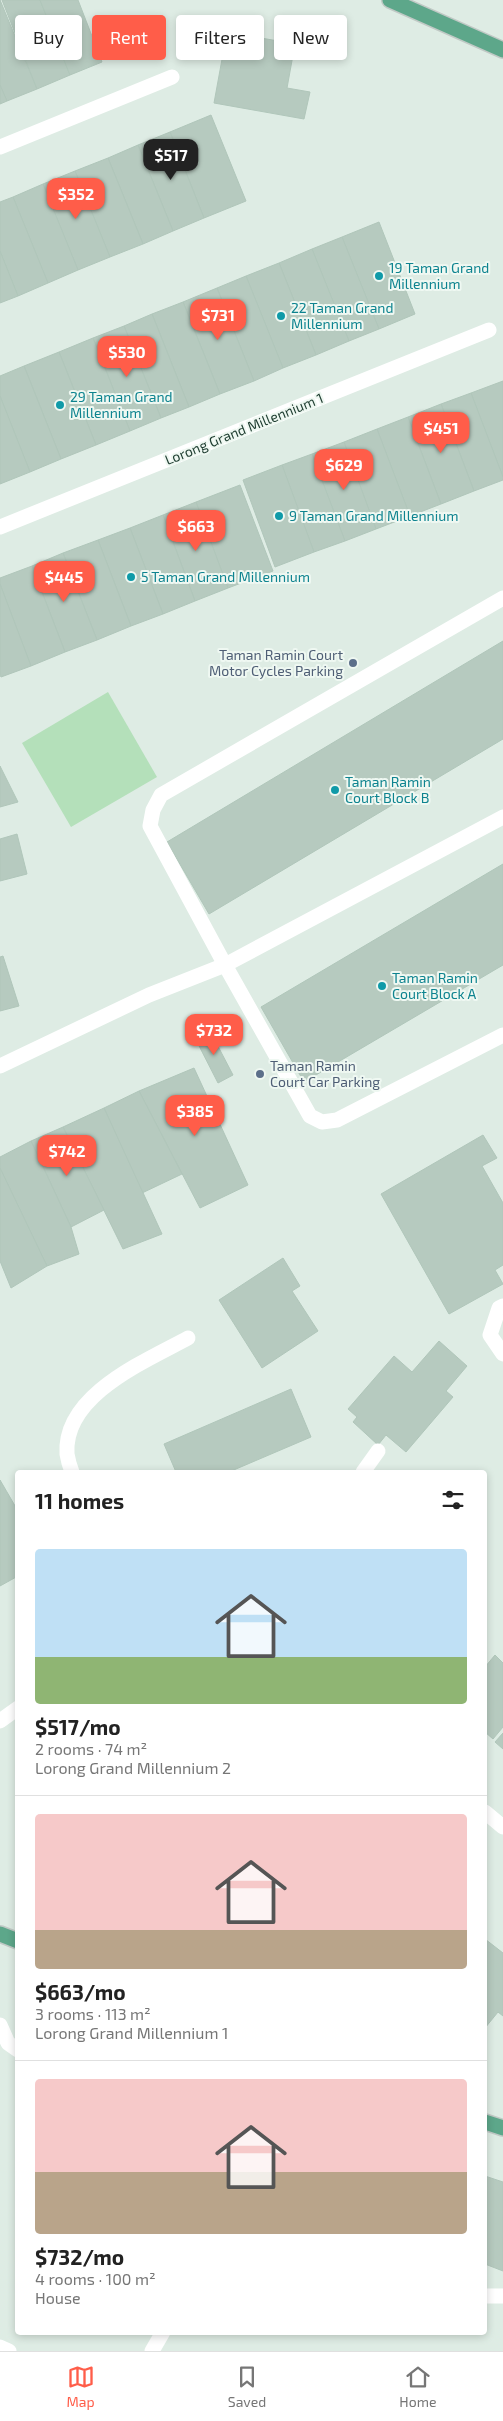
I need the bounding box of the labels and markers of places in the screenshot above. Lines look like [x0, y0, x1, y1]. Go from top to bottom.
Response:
pin: $517 [141, 138, 201, 181]
pin: $352 [46, 178, 106, 220]
place label: 19 Taman Grand Millennium [389, 259, 489, 292]
marker: 19 Taman Grand Millennium [373, 270, 385, 282]
pin: $731 [188, 298, 248, 341]
place label: 22 Taman Grand Millennium [291, 299, 394, 332]
marker: 22 Taman Grand Millennium [275, 310, 287, 322]
pin: $530 [97, 336, 157, 378]
place label: 29 Taman Grand Millennium [70, 388, 173, 421]
marker: 29 Taman Grand Millennium [54, 399, 66, 411]
pin: $451 [411, 412, 471, 454]
pin: $629 [314, 448, 374, 491]
place label: 9 Taman Grand Millennium [289, 507, 458, 524]
pin: $663 [166, 510, 226, 552]
marker: 9 Taman Grand Millennium [273, 510, 285, 522]
pin: $445 [34, 560, 94, 603]
place label: 5 Taman Grand Millennium [141, 568, 310, 585]
marker: 5 Taman Grand Millennium [125, 571, 137, 583]
place label: Taman Ramin Court Motor Cycles Parking [209, 646, 343, 679]
marker: Taman Ramin Court Motor Cycles Parking [347, 657, 359, 669]
place label: Taman Ramin Court Block B [345, 773, 431, 806]
marker: Taman Ramin Court Block B [329, 784, 341, 796]
place label: Taman Ramin Court Block A [392, 969, 478, 1002]
marker: Taman Ramin Court Block A [376, 980, 388, 992]
pin: $732 [184, 1014, 244, 1056]
place label: Taman Ramin Court Car Parking [270, 1057, 380, 1090]
marker: Taman Ramin Court Car Parking [254, 1068, 266, 1080]
pin: $385 [165, 1094, 225, 1137]
pin: $742 [37, 1134, 97, 1177]

